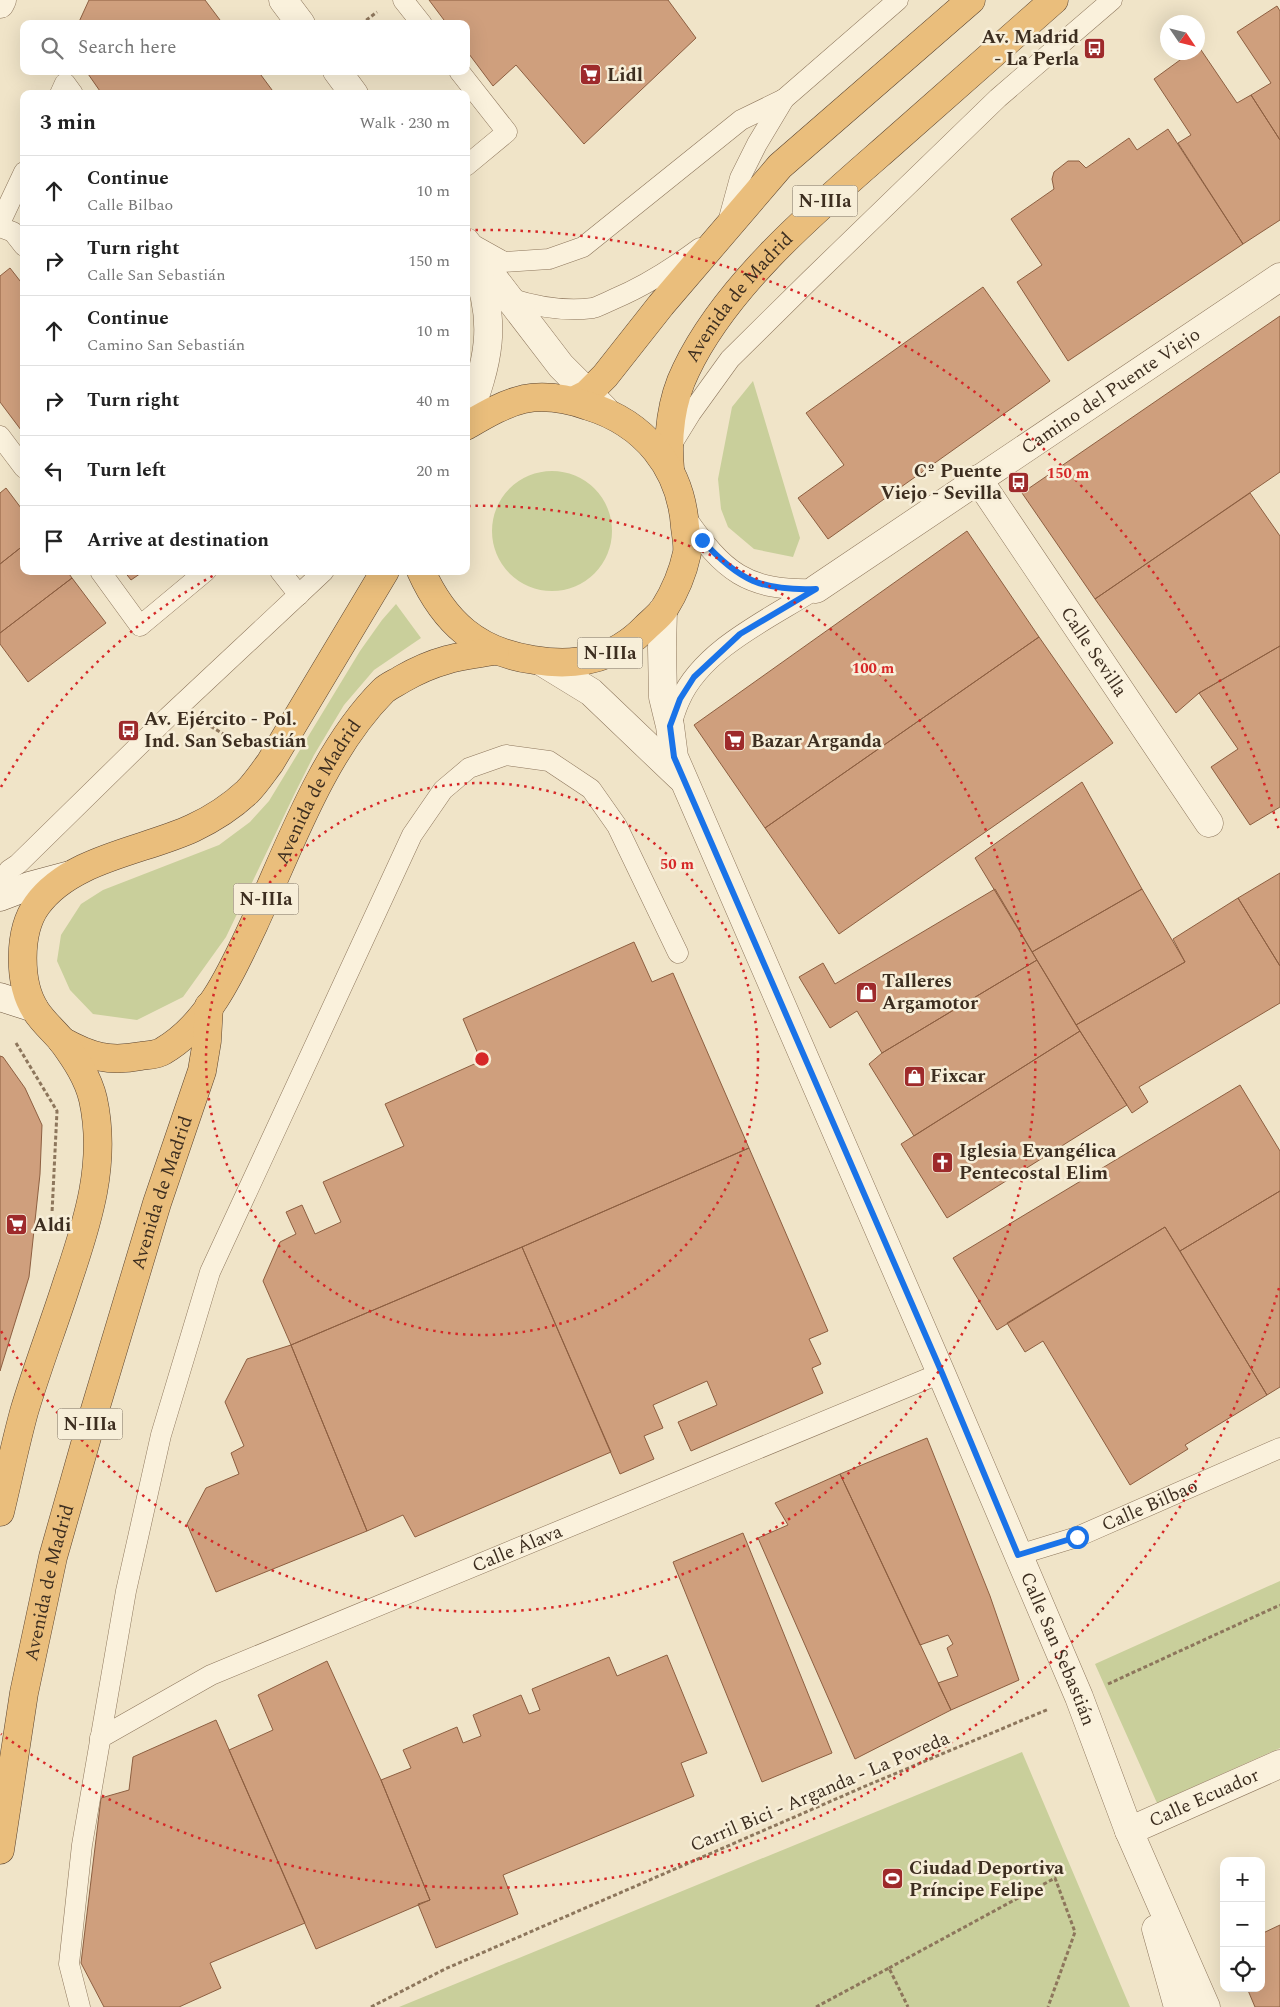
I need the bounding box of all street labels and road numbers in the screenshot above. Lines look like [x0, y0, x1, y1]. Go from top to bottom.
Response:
road number: N-IIIa [792, 186, 858, 217]
street label: Avenida de Madrid [678, 225, 800, 368]
street label: Camino del Puente Viejo [1015, 320, 1206, 462]
street label: Calle Sevilla [1053, 601, 1135, 703]
road number: N-IIIa [578, 638, 642, 668]
street label: Avenida de Madrid [268, 713, 368, 869]
road number: N-IIIa [234, 884, 298, 914]
street label: Avenida de Madrid [123, 1112, 200, 1273]
road number: N-IIIa [58, 1408, 122, 1440]
street label: Calle Bilbao [1097, 1471, 1202, 1539]
street label: Avenida de Madrid [17, 1501, 82, 1664]
street label: Calle Álava [468, 1516, 568, 1580]
street label: Calle San Sebastián [1013, 1567, 1103, 1730]
street label: Carril Bici - Arganda - La Poveda [686, 1724, 955, 1860]
street label: Calle Ecuador [1144, 1760, 1264, 1835]

